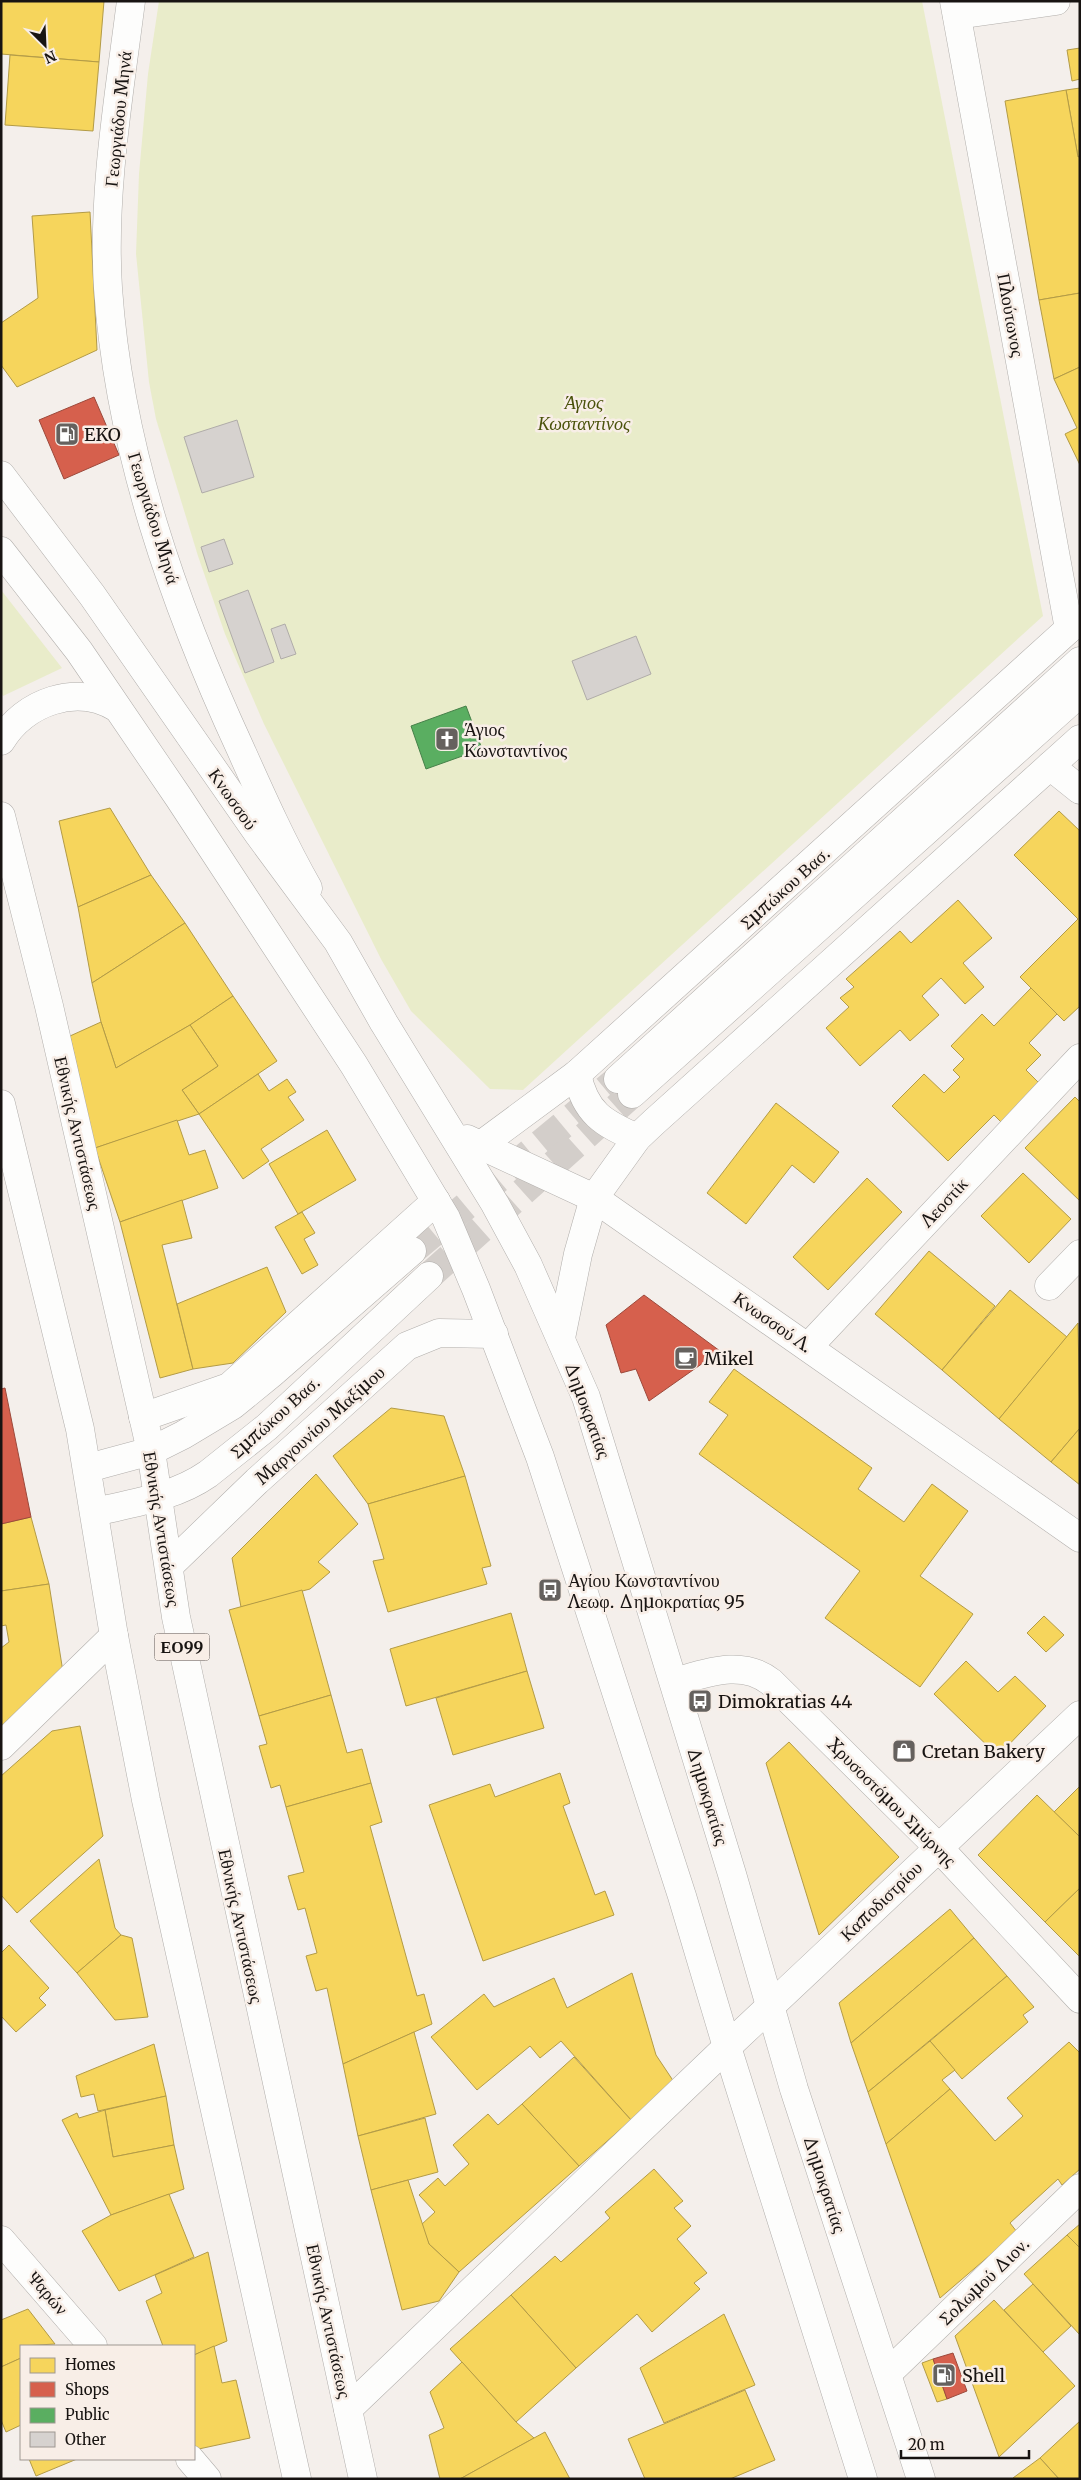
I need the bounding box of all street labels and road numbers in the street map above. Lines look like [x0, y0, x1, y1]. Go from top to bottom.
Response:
street label: Γεωργιάδου Μηνά [99, 49, 137, 188]
street label: Πλούτωνος [992, 271, 1030, 359]
street label: Γεωργιάδου Μηνά [123, 449, 185, 587]
street label: Κνωσσού [203, 764, 263, 834]
street label: Σμπώκου Βασ. [735, 842, 835, 934]
street label: Εθνικής Αντιστάσεως [49, 1054, 107, 1212]
street label: Λεοστίκ [915, 1172, 973, 1232]
street label: Κνωσσού Λ. [729, 1286, 817, 1358]
street label: Δημοκρατίας [560, 1359, 616, 1461]
street label: Μαργουνίου Μαξίμου [250, 1361, 390, 1489]
street label: Σμπώκου Βασ. [225, 1371, 325, 1463]
street label: Εθνικής Αντιστάσεως [138, 1450, 186, 1608]
road number: ΕΟ99 [154, 1634, 210, 1660]
street label: Χρυσοστόμου Σμύρνης [823, 1733, 961, 1871]
street label: Δημοκρατίας [682, 1744, 734, 1848]
street label: Εθνικής Αντιστάσεως [213, 1847, 269, 2005]
street label: Καποδιστρίου [835, 1856, 927, 1946]
street label: Δημοκρατίας [798, 2132, 852, 2236]
street label: Σολωμού Διον. [934, 2232, 1034, 2330]
street label: Εθνικής Αντιστάσεως [301, 2242, 357, 2400]
street label: Ψαρών [23, 2266, 73, 2320]

